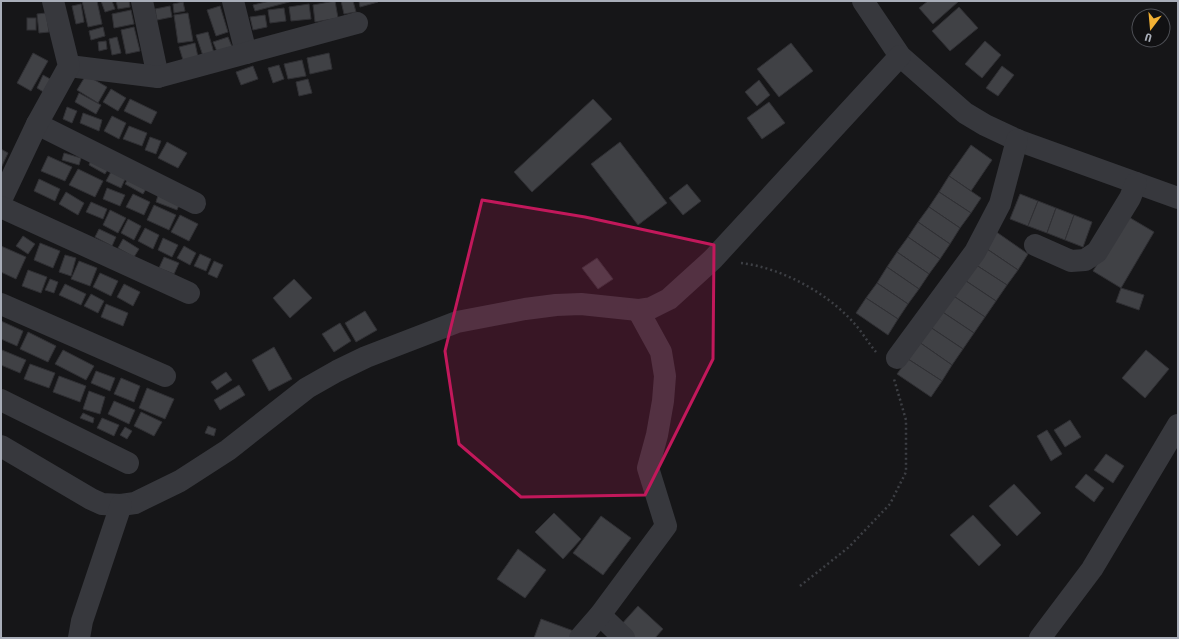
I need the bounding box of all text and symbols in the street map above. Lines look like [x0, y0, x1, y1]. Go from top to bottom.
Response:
north arrow [1131, 8, 1171, 48]
text: U [1143, 30, 1153, 44]

